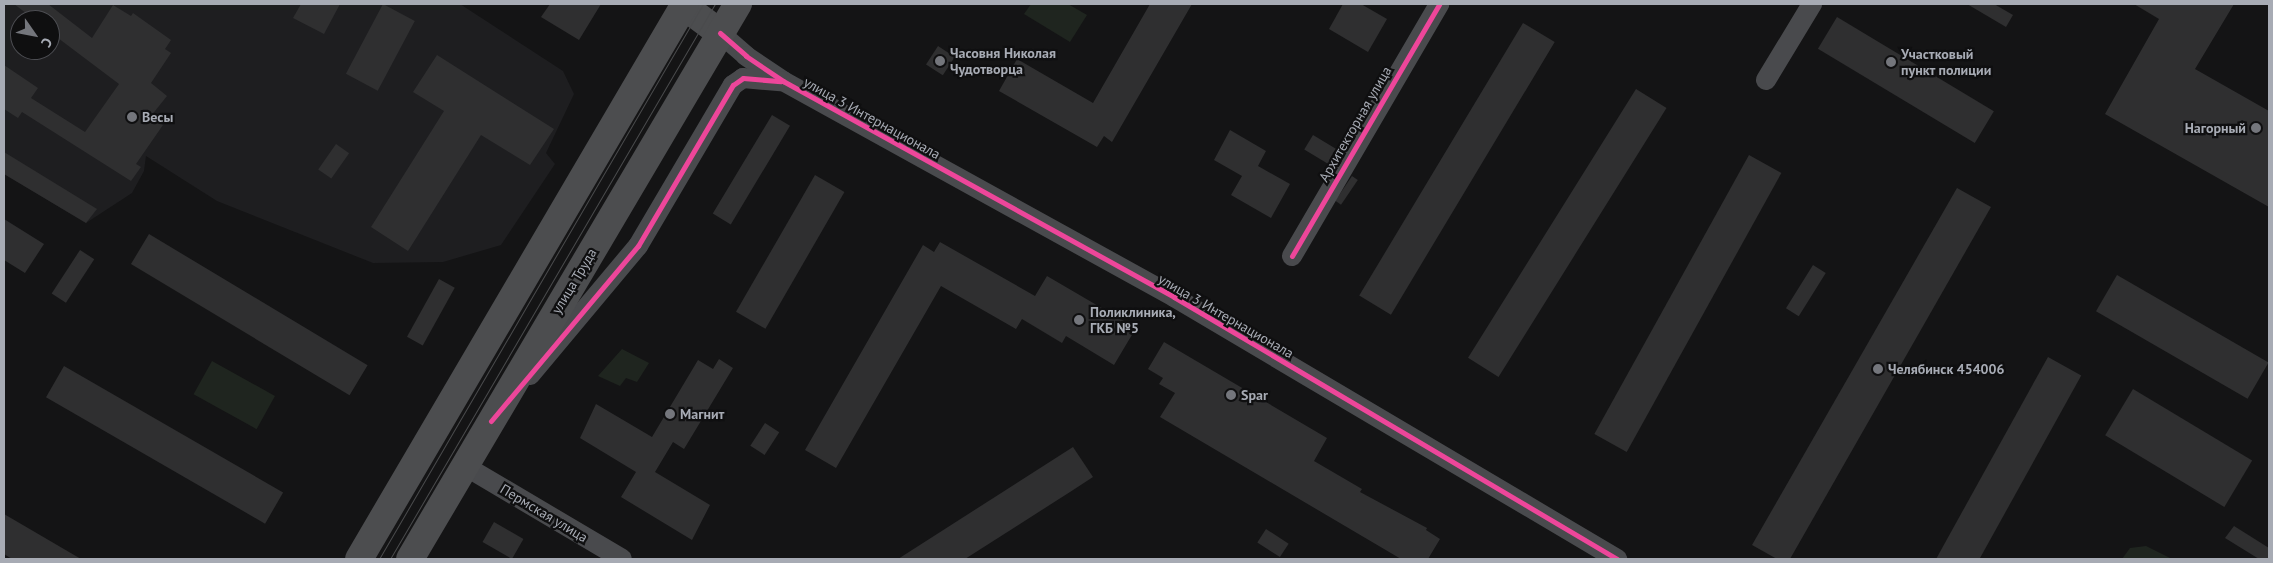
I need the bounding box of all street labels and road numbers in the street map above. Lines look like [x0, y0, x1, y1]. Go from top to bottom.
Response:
street label: Архитекторная улица [1315, 63, 1395, 185]
street label: улица 3 Интернационала [801, 73, 943, 163]
street label: улица Труда [548, 245, 600, 317]
street label: улица 3 Интернационала [1155, 270, 1297, 362]
street label: Пермская улица [497, 480, 591, 546]

